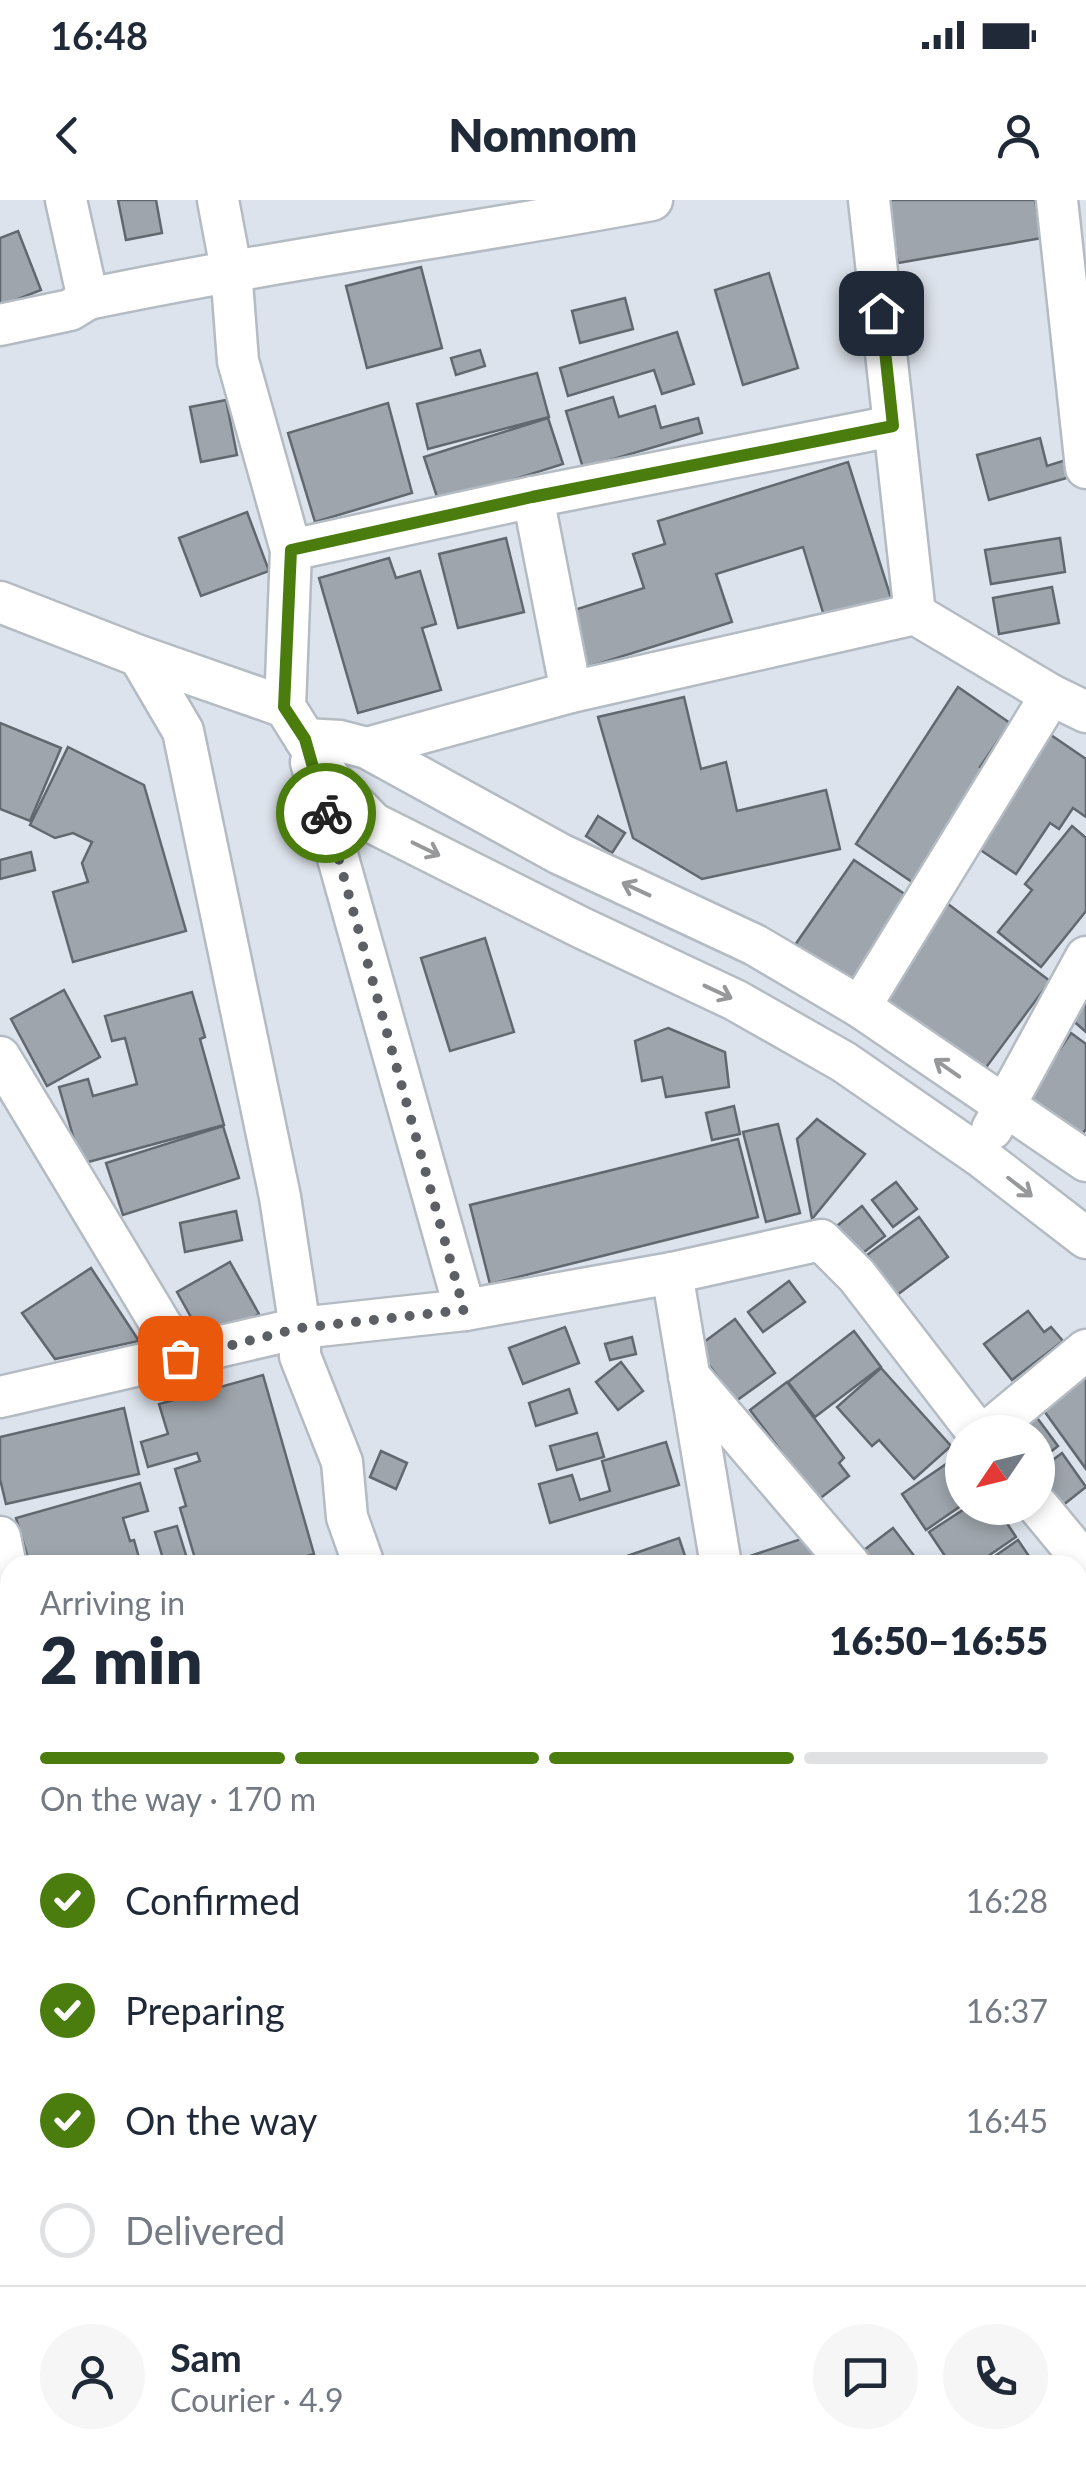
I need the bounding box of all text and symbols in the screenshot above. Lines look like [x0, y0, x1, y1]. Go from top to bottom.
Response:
text: 16:48 [50, 12, 148, 58]
icon: back [40, 108, 95, 163]
text: Nomnom [449, 108, 637, 162]
icon: person [991, 108, 1046, 163]
pin [839, 271, 924, 356]
icon: home [854, 286, 909, 341]
courier [276, 763, 376, 863]
icon: bike [299, 786, 354, 841]
one-way arrow [411, 840, 440, 859]
one-way arrow [621, 879, 651, 898]
one-way arrow [702, 984, 732, 1003]
one-way arrow [934, 1058, 962, 1079]
one-way arrow [1006, 1176, 1033, 1197]
pin [138, 1316, 223, 1401]
icon: bag [153, 1331, 208, 1386]
north arrow [945, 1415, 1055, 1525]
map controls [945, 1415, 1055, 1525]
text: Arriving in [40, 1583, 185, 1622]
text: 16:50–16:55 [829, 1617, 1048, 1663]
text: 2 min [40, 1620, 202, 1698]
text: On the way · 170 m [40, 1779, 316, 1818]
icon: check [40, 1873, 95, 1928]
text: Confirmed [125, 1877, 301, 1923]
text: 16:28 [966, 1881, 1048, 1920]
icon: check [40, 1983, 95, 2038]
text: Preparing [125, 1987, 285, 2033]
text: 16:37 [966, 1991, 1048, 2030]
icon: check [40, 2093, 95, 2148]
text: On the way [125, 2097, 317, 2143]
text: 16:45 [966, 2101, 1048, 2140]
text: Delivered [125, 2207, 285, 2253]
button: person [40, 2324, 145, 2429]
button: chat [813, 2324, 918, 2429]
button: phone [943, 2324, 1048, 2429]
text: Sam [170, 2334, 242, 2380]
text: Courier · 4.9 [170, 2380, 344, 2419]

